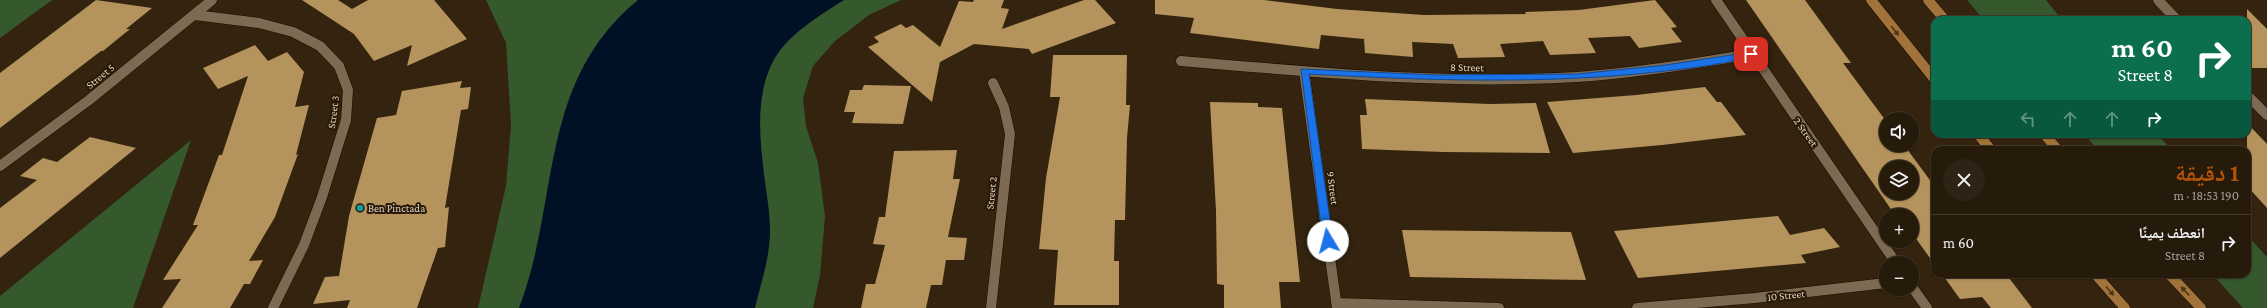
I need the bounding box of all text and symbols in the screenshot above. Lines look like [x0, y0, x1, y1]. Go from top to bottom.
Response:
one-way arrow [1891, 25, 1900, 36]
text: 60 m [2112, 32, 2173, 63]
icon: right [2187, 32, 2239, 84]
pin [1734, 37, 1768, 71]
icon: arrive [1740, 43, 1762, 65]
street label: Street 5 [83, 61, 117, 91]
street label: 8 Street [1450, 61, 1484, 73]
text: 8 Street [2118, 65, 2173, 85]
street label: Street 3 [325, 95, 341, 129]
icon: left [2017, 108, 2039, 130]
icon: ahead [2059, 108, 2081, 130]
icon: ahead [2101, 108, 2123, 130]
icon: right [2143, 108, 2165, 130]
map controls [1879, 112, 1919, 296]
button: sound [1879, 112, 1919, 152]
street label: 2 Street [1791, 115, 1821, 149]
button: close [1943, 159, 1985, 201]
text: 1 دقيقة [2175, 159, 2239, 186]
button: layers [1879, 160, 1919, 200]
street label: 9 Street [1325, 171, 1341, 206]
street label: Street 2 [983, 176, 999, 210]
text: 190 m · 18:53 [2173, 188, 2239, 203]
place label: Ben Pinctada [368, 202, 425, 214]
marker: Ben Pinctada [355, 203, 365, 213]
button: + [1879, 208, 1919, 248]
position arrow [1307, 220, 1349, 262]
text: انعطف يمينًا [2138, 225, 2205, 241]
icon: right [2217, 232, 2239, 254]
text: 60 m [1943, 235, 1974, 251]
text: 8 Street [2165, 248, 2205, 263]
button: − [1879, 256, 1919, 296]
one-way arrow [2106, 286, 2115, 296]
one-way arrow [2180, 286, 2190, 296]
street label: 10 Street [1767, 287, 1806, 303]

